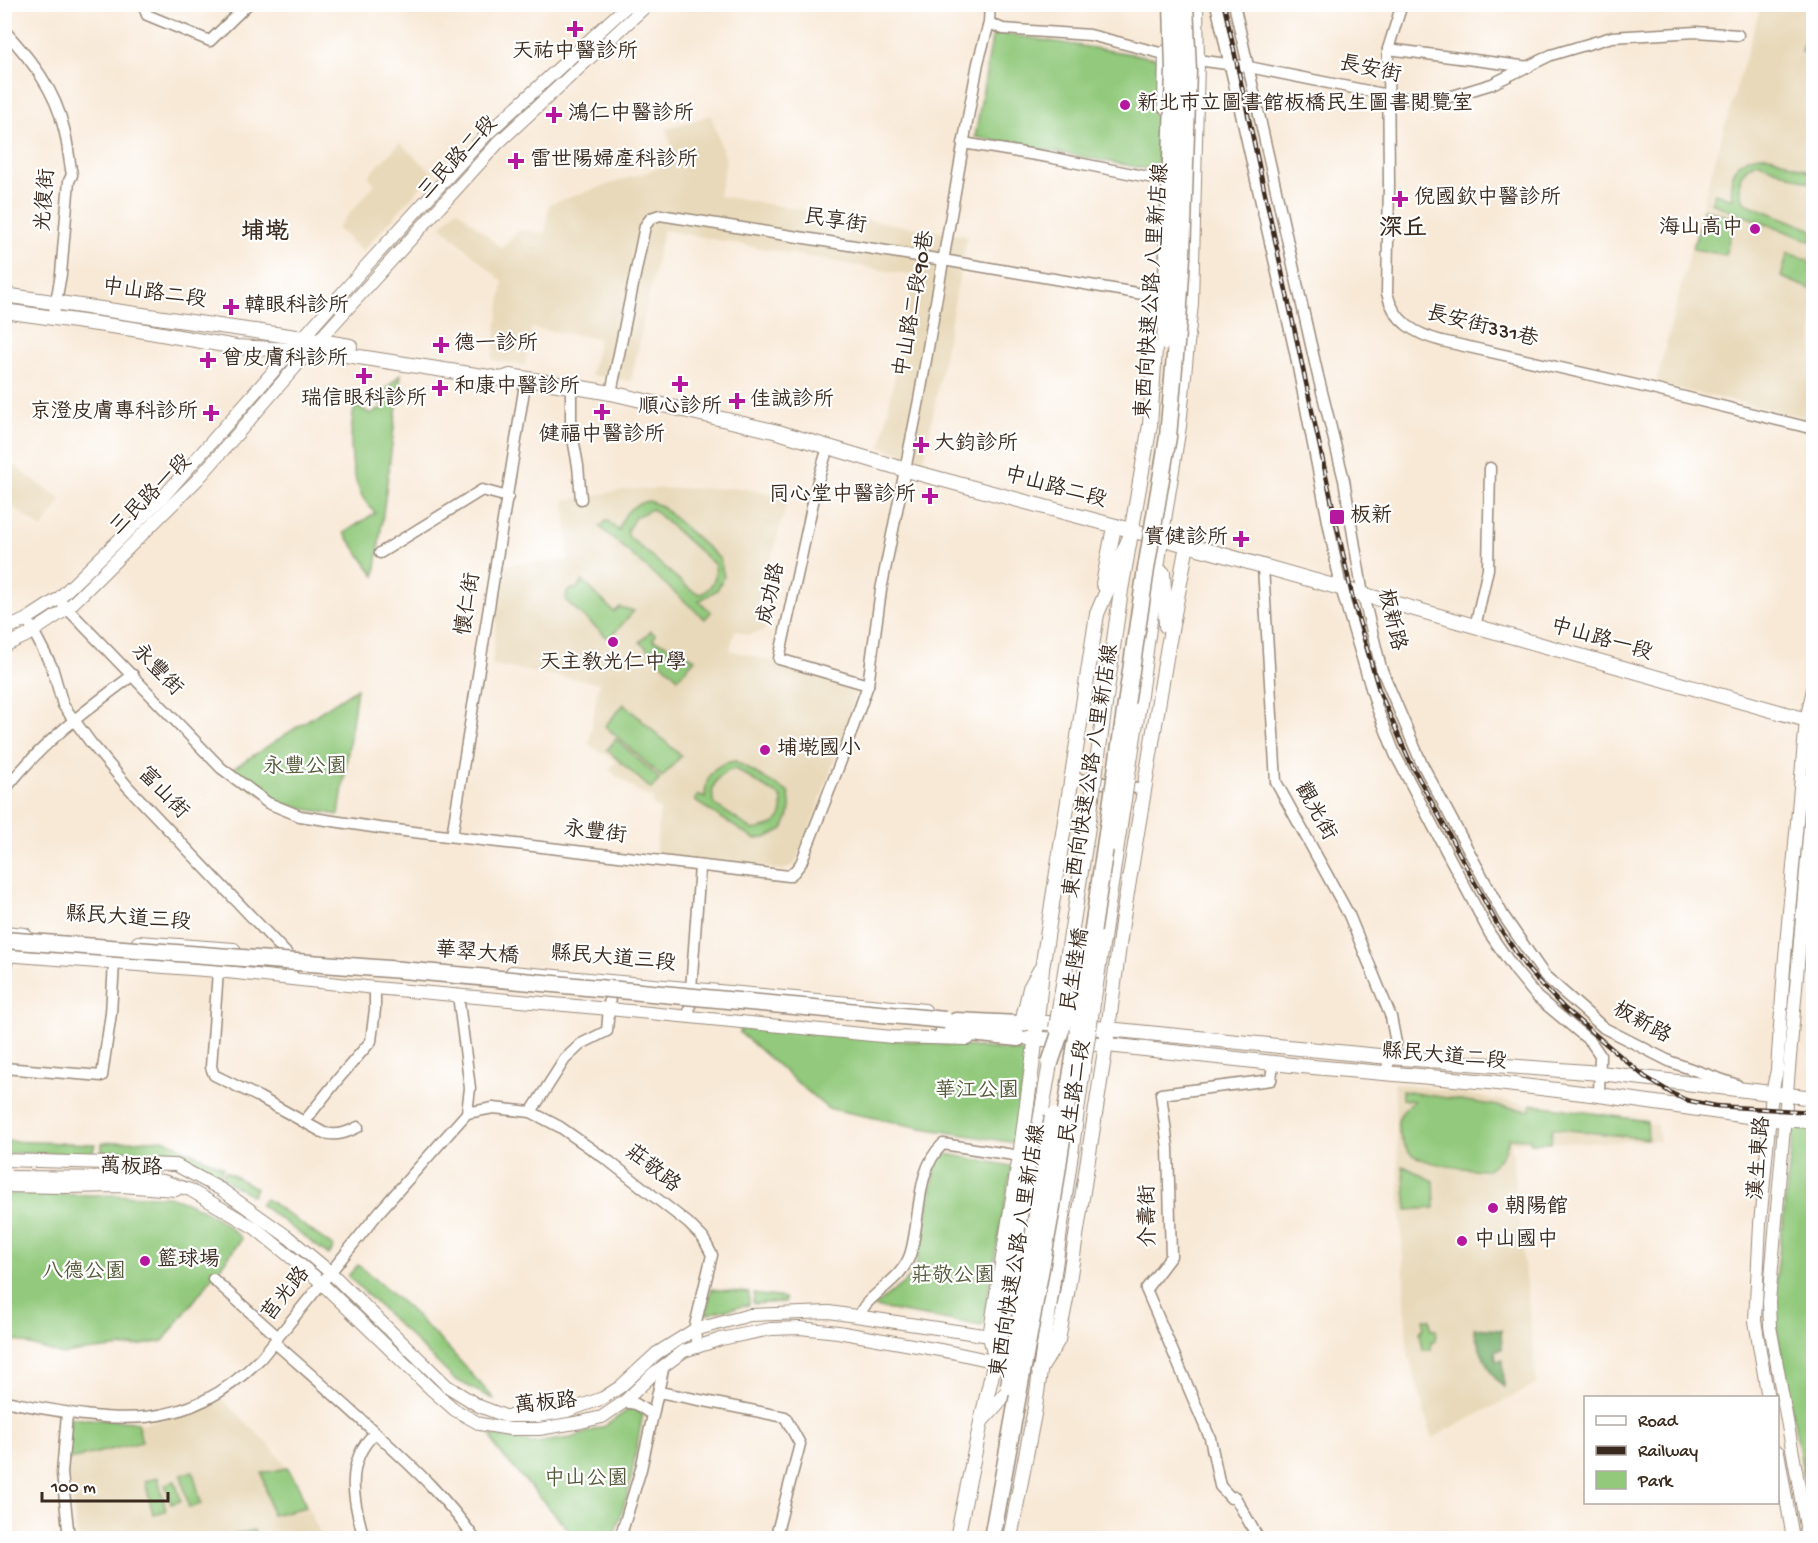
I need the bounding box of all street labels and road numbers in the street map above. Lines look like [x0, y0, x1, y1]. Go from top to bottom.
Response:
street label: 長安街 [1337, 50, 1404, 90]
street label: 三民路二段 [413, 111, 504, 206]
street label: 東西向快速公路 八里新店線 [1131, 162, 1175, 420]
street label: 光復街 [31, 168, 62, 232]
street label: 民享街 [802, 204, 868, 240]
street label: 中山路二段90巷 [889, 228, 941, 379]
street label: 中山路二段 [100, 273, 208, 315]
street label: 長安街331巷 [1424, 300, 1541, 354]
street label: 三民路一段 [105, 449, 198, 542]
street label: 中山路二段 [1001, 461, 1109, 515]
street label: 成功路 [752, 560, 792, 627]
street label: 懷仁街 [451, 571, 487, 637]
street label: 板新路 [1371, 586, 1411, 654]
street label: 中山路一段 [1547, 613, 1655, 667]
street label: 永豐街 [125, 639, 188, 702]
street label: 東西向快速公路 八里新店線 [1059, 642, 1125, 900]
street label: 富山街 [131, 761, 194, 825]
street label: 觀光街 [1288, 777, 1342, 846]
street label: 永豐街 [562, 817, 628, 850]
street label: 縣民大道三段 [64, 902, 192, 937]
street label: 民生陸橋 [1056, 926, 1096, 1013]
street label: 華翠大橋 [434, 937, 520, 971]
street label: 縣民大道三段 [549, 941, 677, 978]
street label: 板新路 [1607, 996, 1676, 1050]
street label: 民生路二段 [1054, 1038, 1098, 1146]
street label: 縣民大道二段 [1380, 1039, 1508, 1076]
street label: 漢生東路 [1743, 1115, 1777, 1201]
street label: 東西向快速公路 八里新店線 [986, 1122, 1052, 1380]
street label: 莊敬路 [619, 1139, 686, 1199]
street label: 萬板路 [99, 1153, 163, 1183]
street label: 介壽街 [1135, 1184, 1163, 1248]
street label: 莒光路 [256, 1261, 317, 1327]
street label: 萬板路 [513, 1387, 579, 1421]

